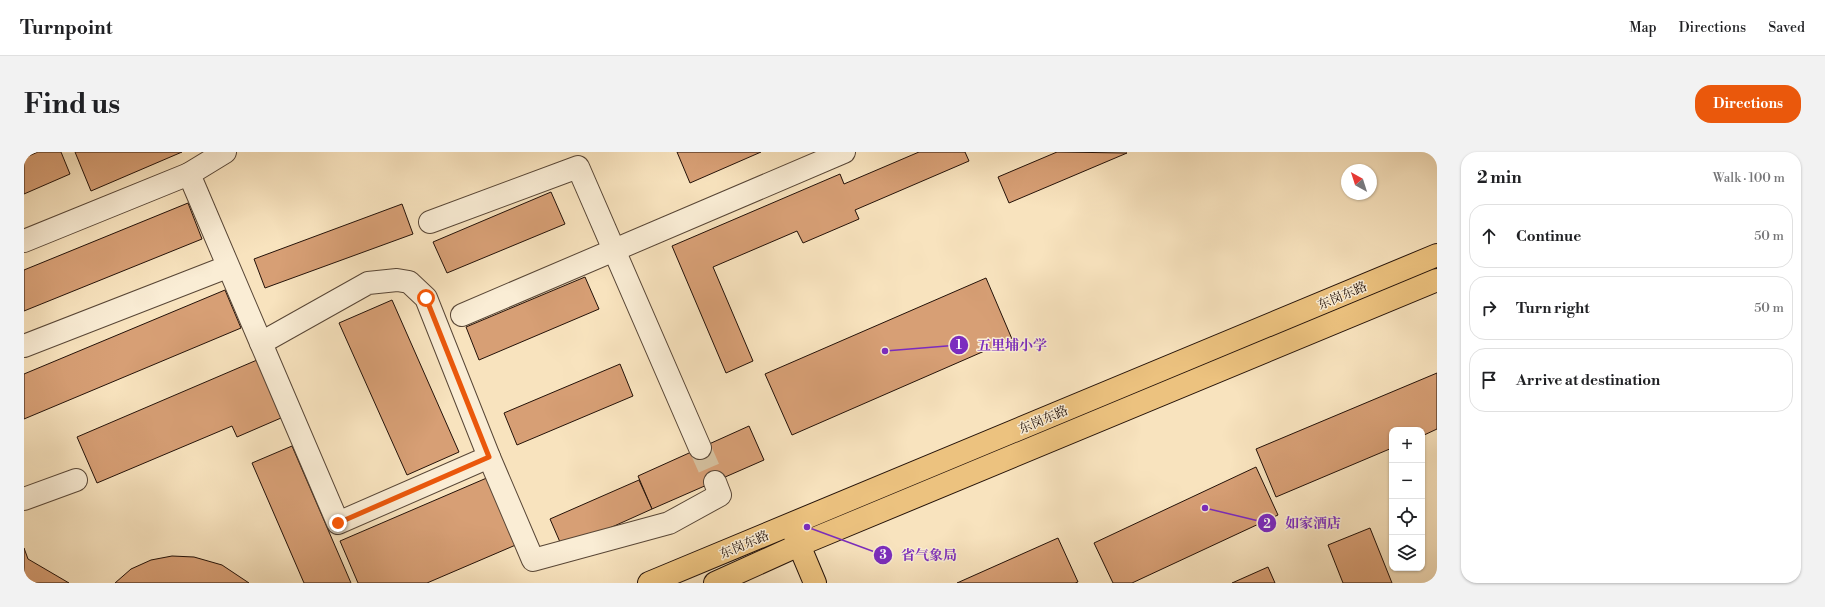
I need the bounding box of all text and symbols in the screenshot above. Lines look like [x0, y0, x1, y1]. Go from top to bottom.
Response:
text: Turnpoint [20, 16, 113, 40]
text: Map [1629, 19, 1657, 37]
text: Directions [1679, 19, 1746, 37]
text: Saved [1768, 19, 1805, 37]
button: Directions [1695, 85, 1801, 123]
text: Find us [24, 87, 120, 122]
north arrow [1341, 164, 1377, 200]
text: 2 min [1477, 167, 1522, 189]
text: Walk · 100 m [1713, 170, 1785, 186]
icon: ahead [1478, 225, 1500, 247]
text: Continue [1516, 227, 1581, 246]
text: 50 m [1754, 228, 1784, 244]
street label: 东岗东路 [1315, 278, 1369, 313]
route start [417, 289, 435, 307]
icon: right [1478, 297, 1500, 319]
text: Turn right [1516, 299, 1590, 318]
text: 50 m [1754, 300, 1784, 316]
callout: 五里埔小学 [949, 332, 1055, 358]
text: 五里埔小学 [977, 337, 1047, 355]
text: 1 [956, 338, 962, 353]
icon: arrive [1478, 369, 1500, 391]
text: Arrive at destination [1516, 371, 1660, 390]
street label: 东岗东路 [1016, 402, 1070, 437]
map controls [1389, 427, 1425, 571]
button: + [1389, 427, 1425, 463]
button: − [1389, 463, 1425, 499]
button: locate [1389, 499, 1425, 535]
callout: 如家酒店 [1257, 510, 1349, 536]
route end [329, 514, 347, 532]
text: 如家酒店 [1285, 515, 1341, 533]
text: 2 [1263, 517, 1271, 532]
street label: 东岗东路 [717, 527, 771, 562]
button: layers [1389, 535, 1425, 571]
callout: 省气象局 [873, 542, 965, 568]
text: 省气象局 [901, 547, 957, 565]
text: 3 [879, 548, 887, 563]

